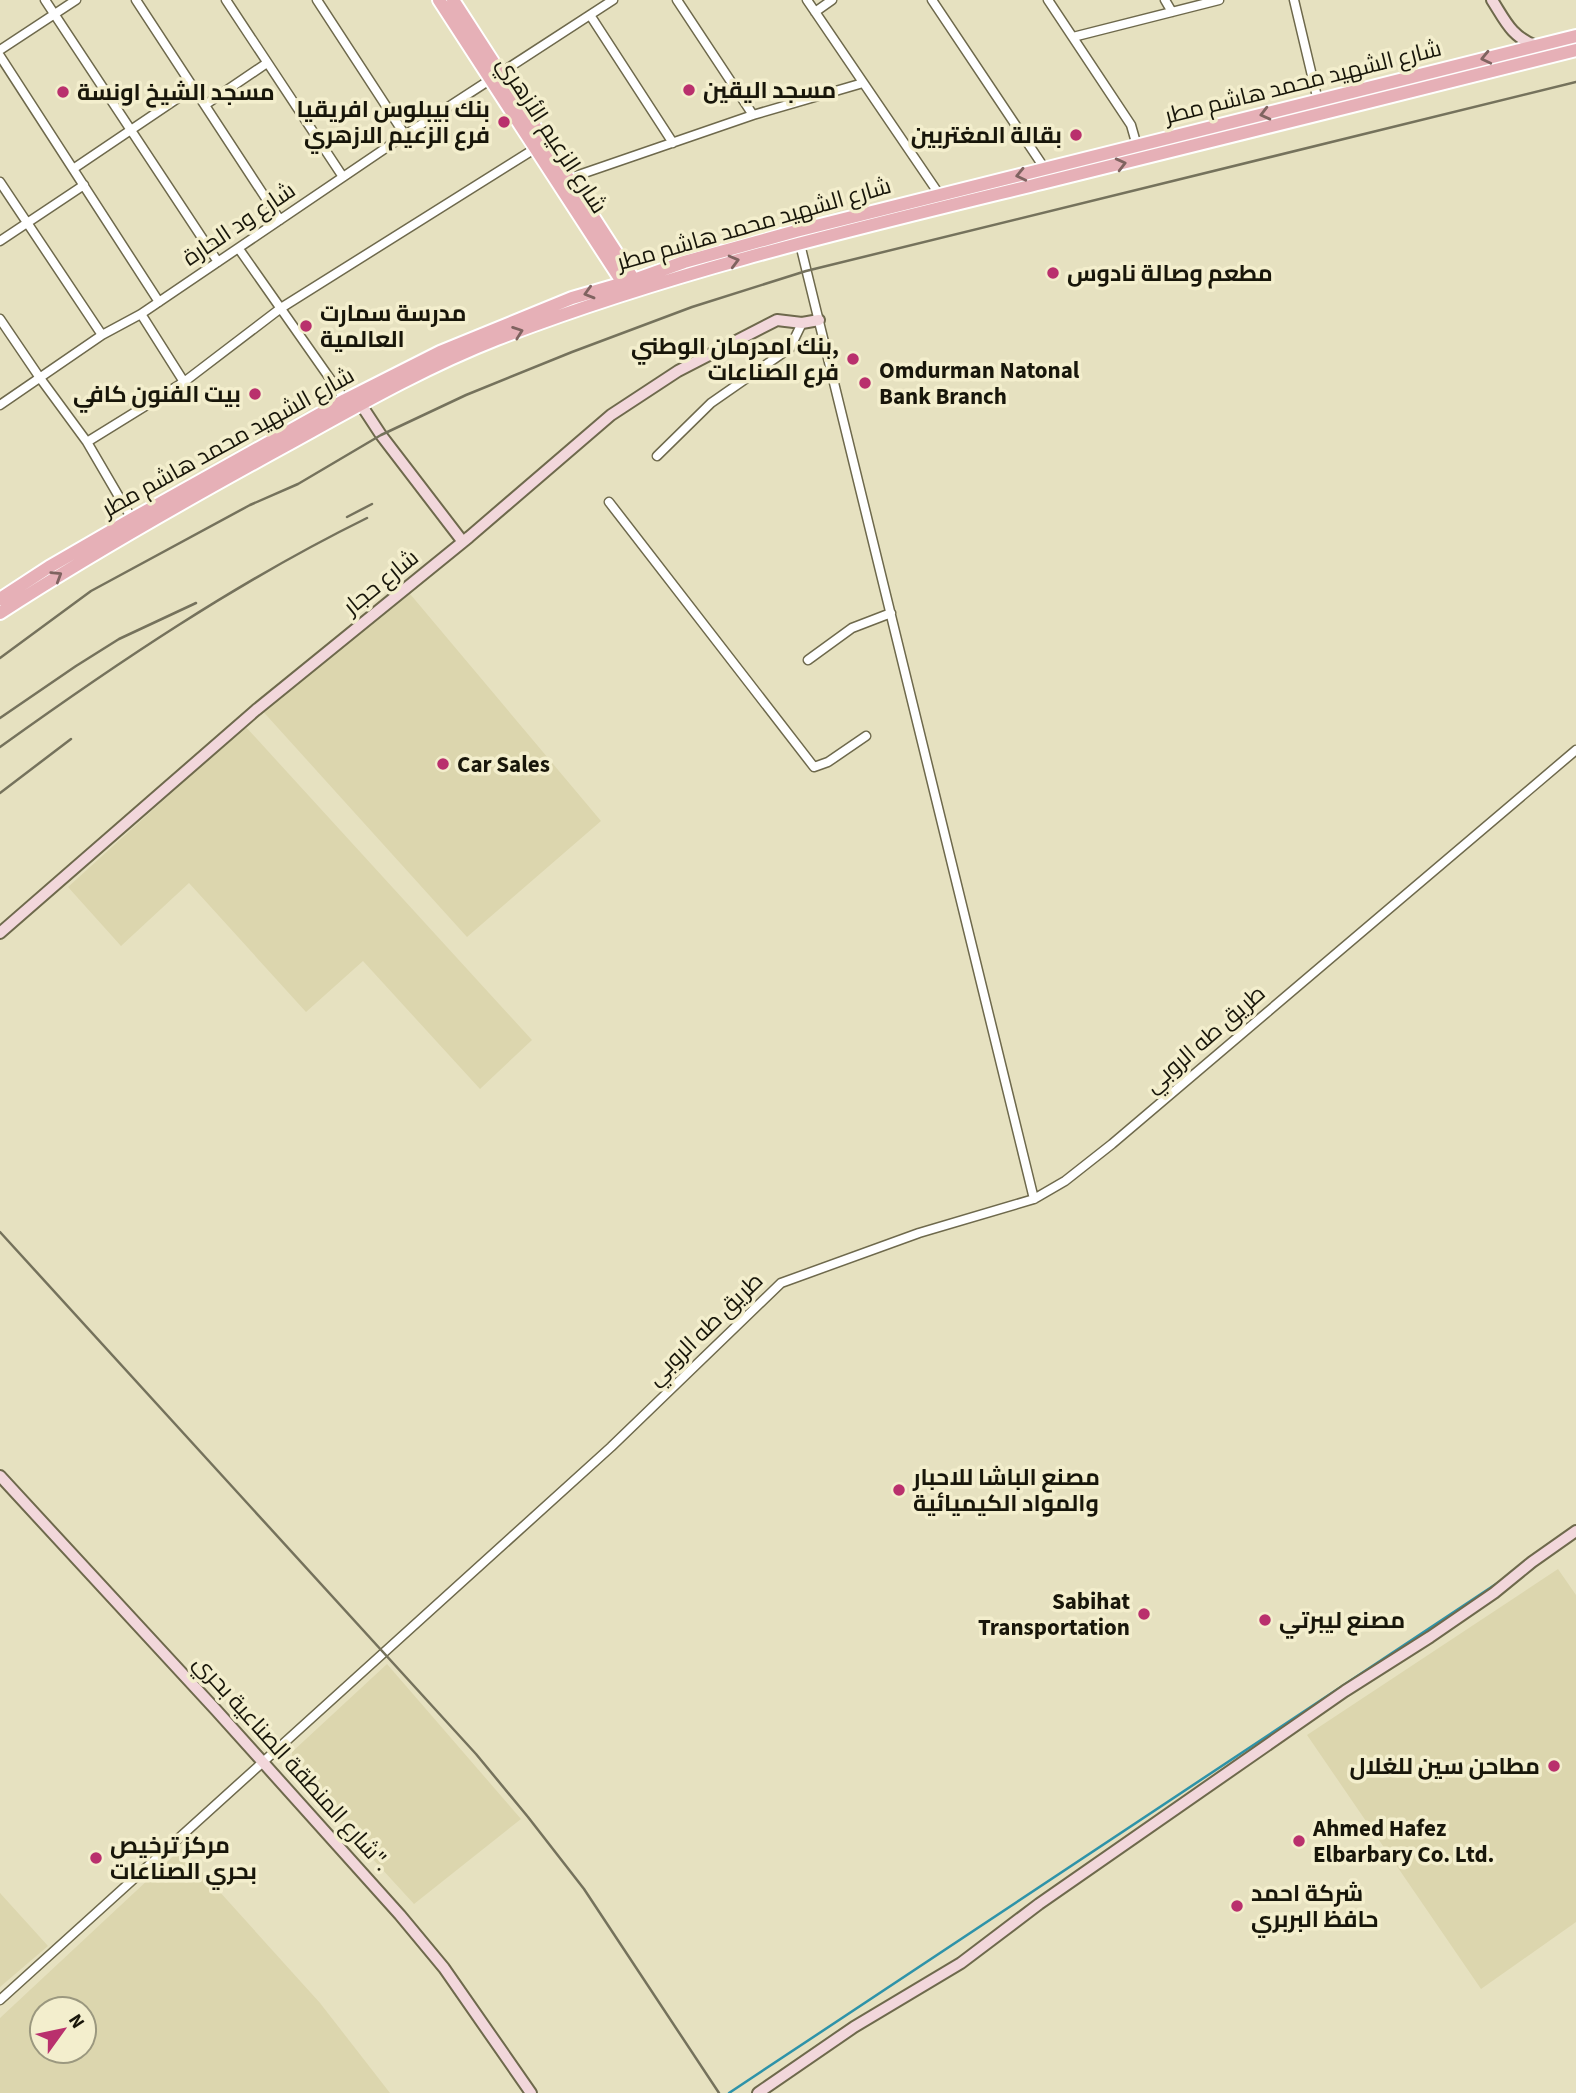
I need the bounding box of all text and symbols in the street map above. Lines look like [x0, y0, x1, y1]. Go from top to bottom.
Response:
street label: شارع الشهيد محمد هاشم مطر [1159, 32, 1445, 133]
street label: شارع الزعيم الأزهري [488, 50, 615, 221]
one-way arrow [1480, 50, 1492, 64]
place label: مسجد اليقين [703, 74, 836, 107]
place label: مسجد الشيخ اونسة [77, 76, 275, 109]
marker: مسجد اليقين [681, 82, 697, 98]
marker: مسجد الشيخ اونسة [55, 84, 71, 100]
place label: بنك بيبلوس افريقيا فرع الزعيم الازهري [296, 93, 490, 154]
one-way arrow [1259, 106, 1271, 120]
marker: بنك بيبلوس افريقيا فرع الزعيم الازهري [496, 114, 512, 130]
place label: بقالة المغتربين [911, 119, 1062, 152]
marker: بقالة المغتربين [1068, 127, 1084, 143]
one-way arrow [1115, 158, 1127, 172]
one-way arrow [1015, 167, 1027, 181]
street label: شارع الشهيد محمد هاشم مطر [611, 169, 895, 280]
street label: شارع ود الحارة [176, 174, 302, 274]
one-way arrow [728, 255, 740, 269]
place label: مطعم وصالة نادوس [1067, 257, 1273, 290]
marker: مطعم وصالة نادوس [1045, 265, 1061, 281]
one-way arrow [583, 284, 595, 299]
place label: مدرسة سمارت العالمية [320, 297, 466, 356]
marker: مدرسة سمارت العالمية [298, 318, 314, 334]
one-way arrow [511, 326, 523, 340]
place label: بنك امدرمان الوطني, فرع الصناعات [631, 330, 839, 389]
marker: بنك امدرمان الوطني, فرع الصناعات [845, 351, 861, 367]
place label: Omdurman Natonal Bank Branch [879, 354, 1080, 413]
street label: شارع الشهيد محمد هاشم مطر [94, 359, 360, 526]
marker: Omdurman Natonal Bank Branch [857, 375, 873, 391]
place label: بيت الفنون كافي [73, 378, 241, 413]
marker: بيت الفنون كافي [247, 386, 263, 402]
street label: شارع حجار [335, 541, 426, 624]
one-way arrow [50, 571, 63, 584]
place label: Car Sales [457, 748, 550, 781]
marker: Car Sales [435, 756, 451, 772]
street label: طريق طه الروبي [1137, 977, 1273, 1102]
street label: طريق طه الروبي [639, 1265, 771, 1394]
place label: مصنع الباشا للاحبار والمواد الكيميائية [912, 1461, 1100, 1520]
marker: مصنع الباشا للاحبار والمواد الكيميائية [891, 1482, 907, 1498]
place label: Sabihat Transportation [978, 1585, 1130, 1644]
place label: مصنع ليبرتي [1279, 1604, 1405, 1639]
marker: Sabihat Transportation [1136, 1606, 1152, 1622]
marker: مصنع ليبرتي [1257, 1612, 1273, 1628]
street label: شارع المنطقة الصناعية بحري". [185, 1647, 397, 1878]
place label: مطاحن سين للغلال [1350, 1750, 1540, 1783]
marker: مطاحن سين للغلال [1546, 1758, 1562, 1774]
place label: Ahmed Hafez Elbarbary Co. Ltd. [1312, 1812, 1495, 1871]
place label: مركز ترخيص بحري الصناعات [110, 1829, 257, 1890]
marker: Ahmed Hafez Elbarbary Co. Ltd. [1291, 1833, 1307, 1849]
marker: مركز ترخيص بحري الصناعات [88, 1850, 104, 1866]
place label: شركة احمد حافظ البربري [1251, 1877, 1379, 1938]
marker: شركة احمد حافظ البربري [1229, 1898, 1245, 1914]
north arrow [28, 1995, 98, 2065]
text: N [61, 2009, 91, 2034]

